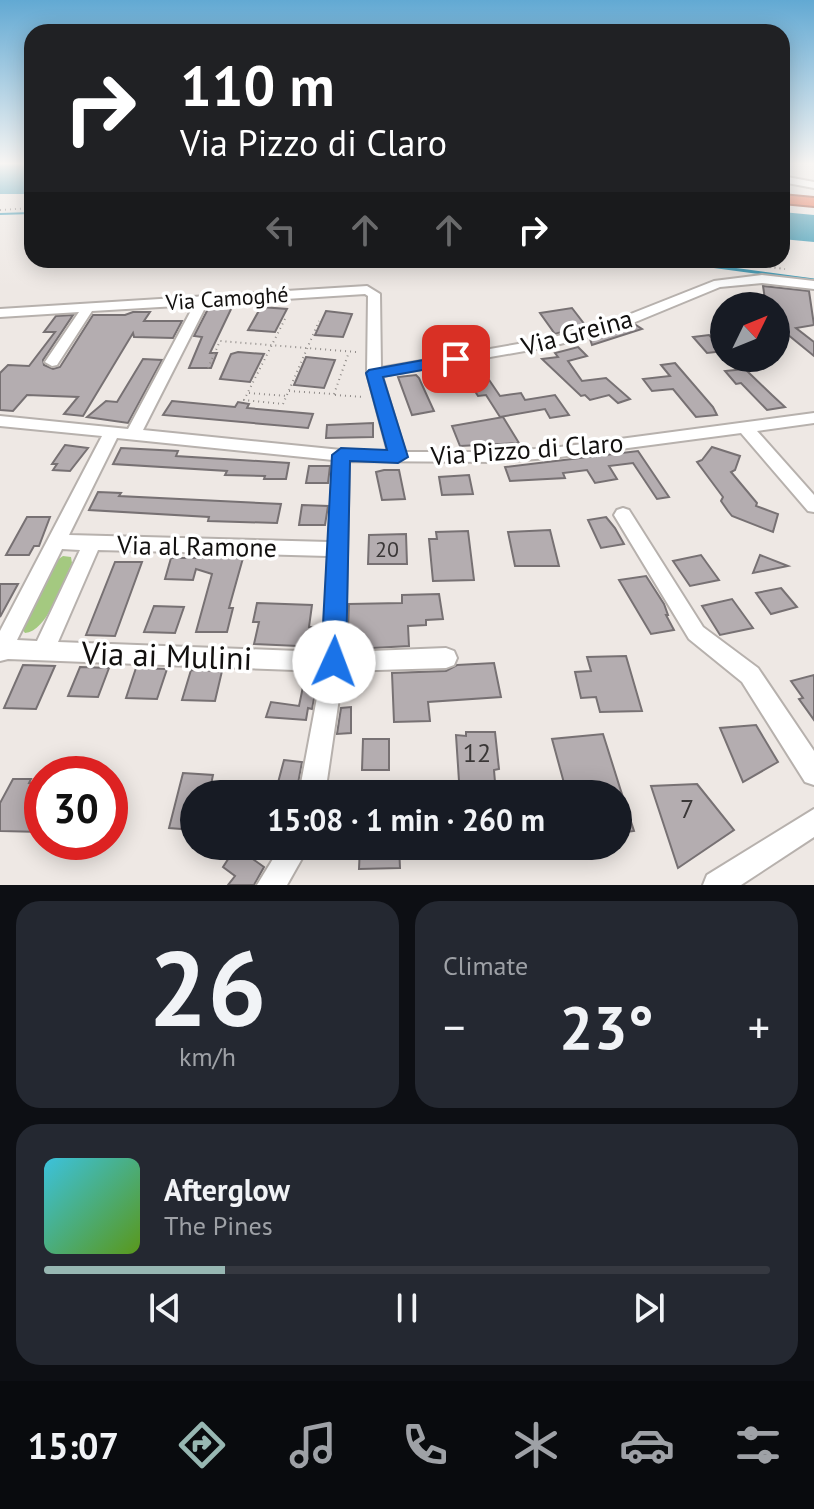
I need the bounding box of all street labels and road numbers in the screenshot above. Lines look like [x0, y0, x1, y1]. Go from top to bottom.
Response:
street label: Via Camoghé [164, 280, 289, 316]
street label: Via Greina [517, 301, 636, 363]
street label: Via Pizzo di Claro [429, 426, 624, 472]
street label: Via al Ramone [116, 528, 277, 564]
street label: Via ai Mulini [80, 631, 253, 679]

